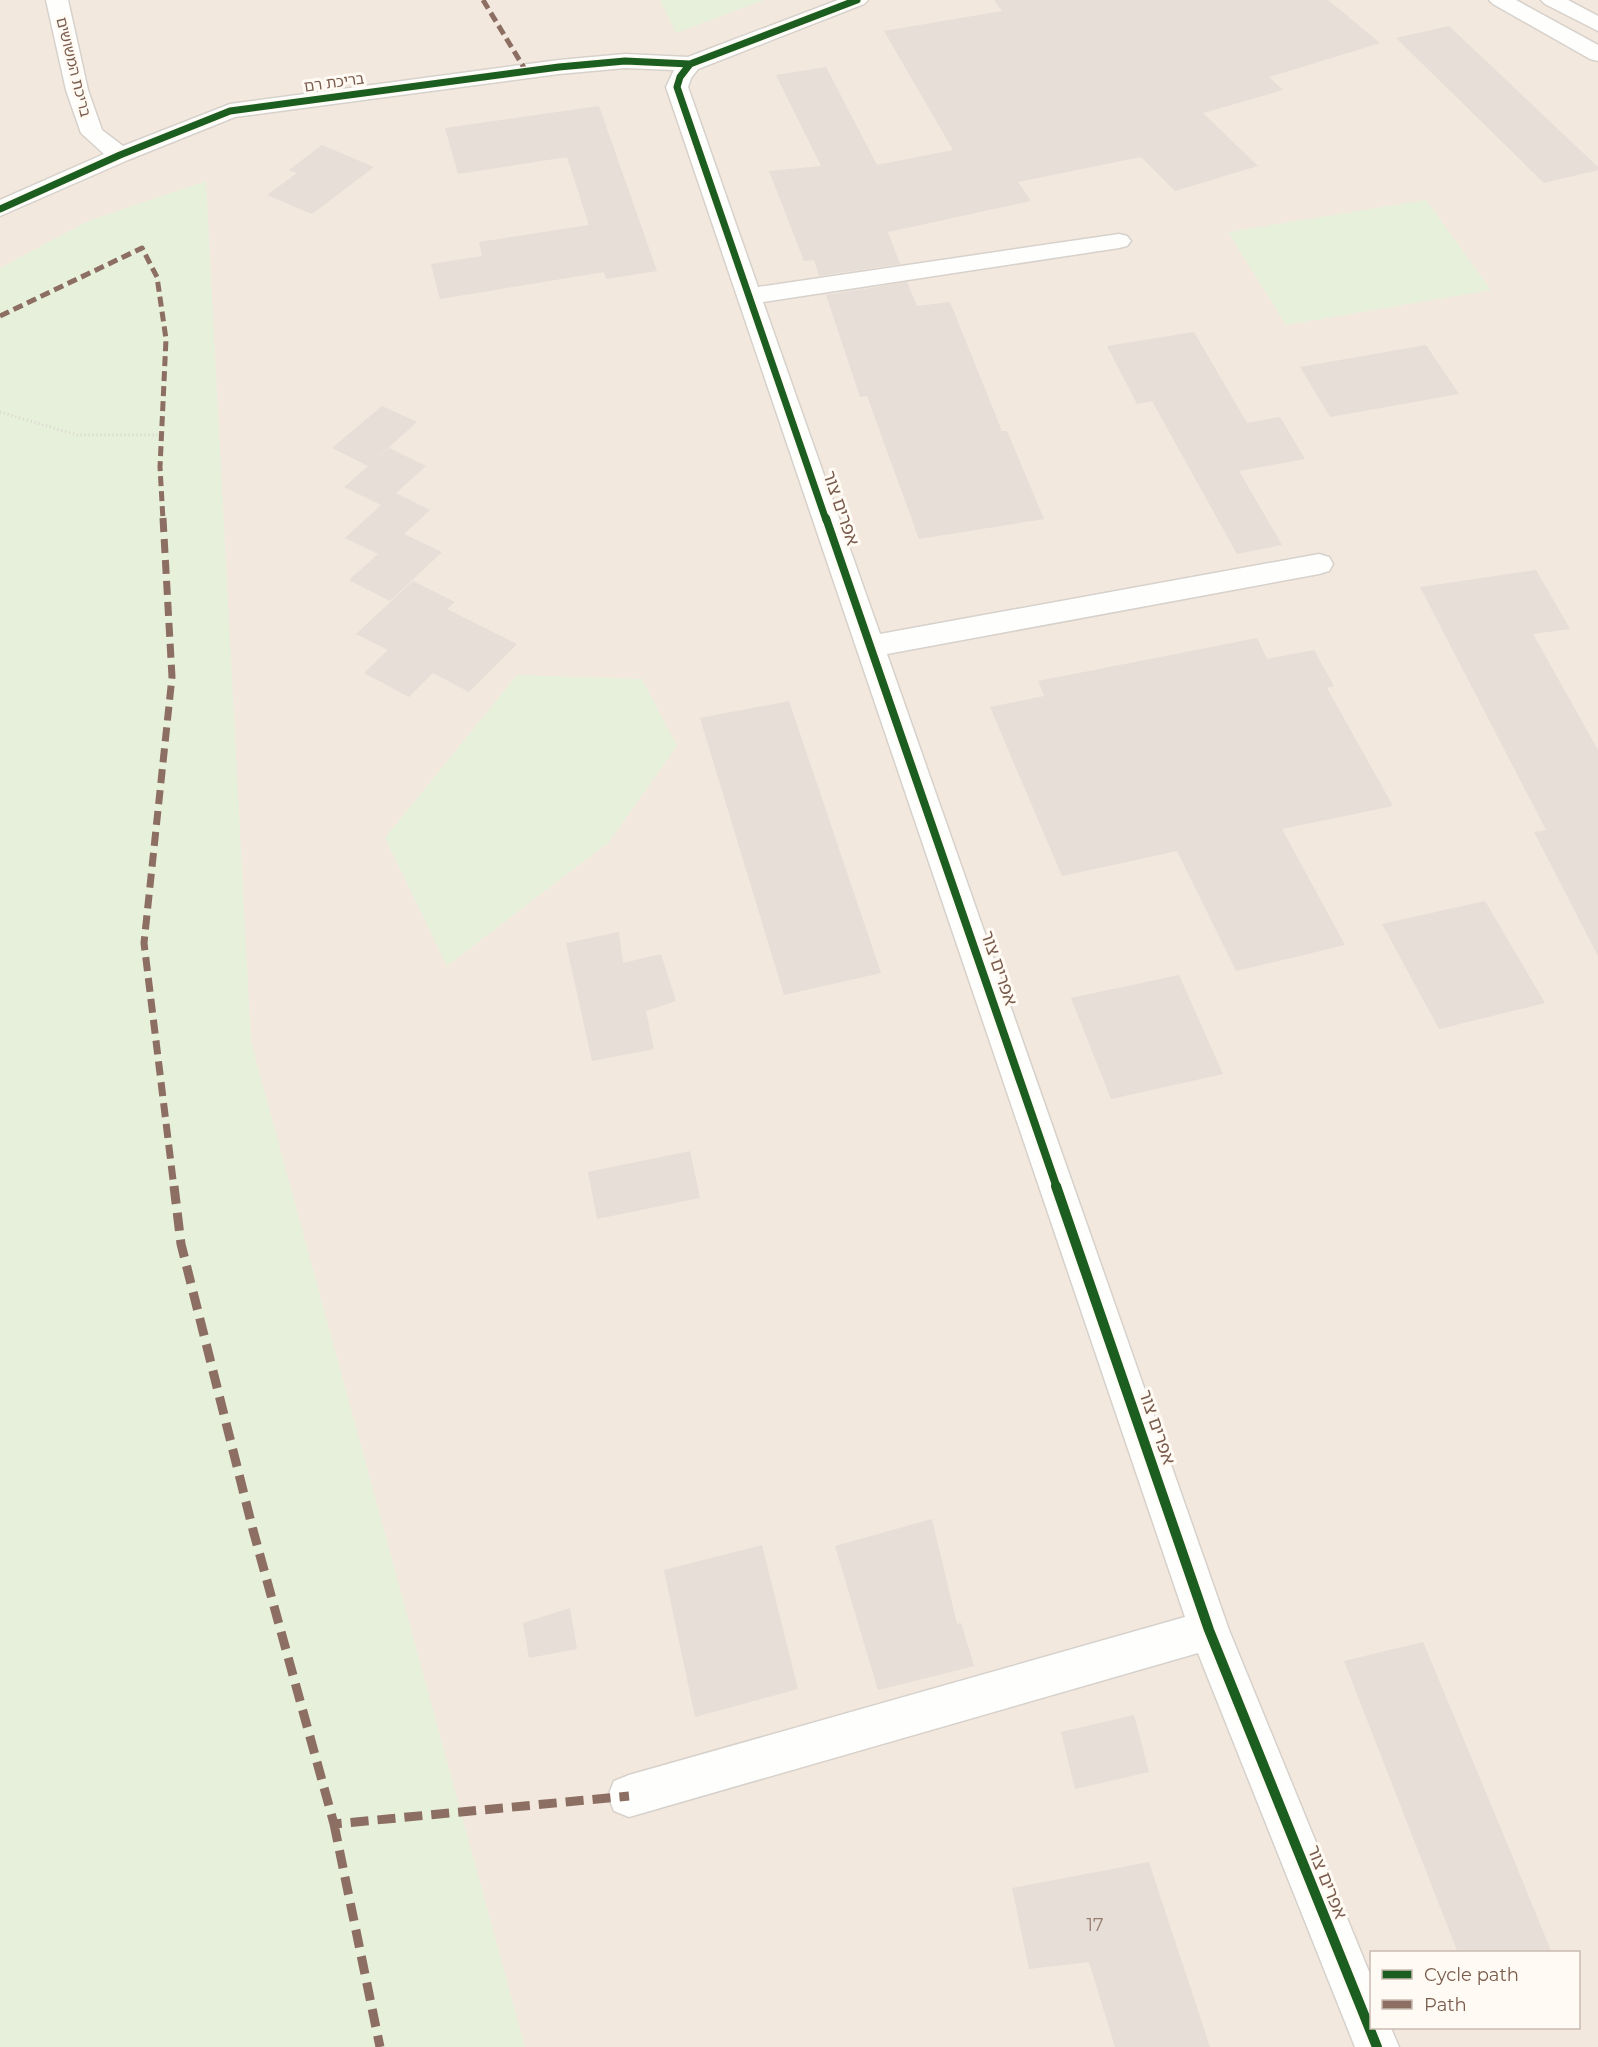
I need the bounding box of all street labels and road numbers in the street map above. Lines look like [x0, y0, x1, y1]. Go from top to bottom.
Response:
street label: בריכת המשושים [52, 15, 96, 119]
street label: בריכת רם [303, 68, 366, 96]
street label: אפרים צור [818, 468, 864, 548]
street label: אפרים צור [976, 928, 1022, 1008]
street label: אפרים צור [1134, 1387, 1180, 1467]
street label: אפרים צור [1302, 1842, 1352, 1922]

